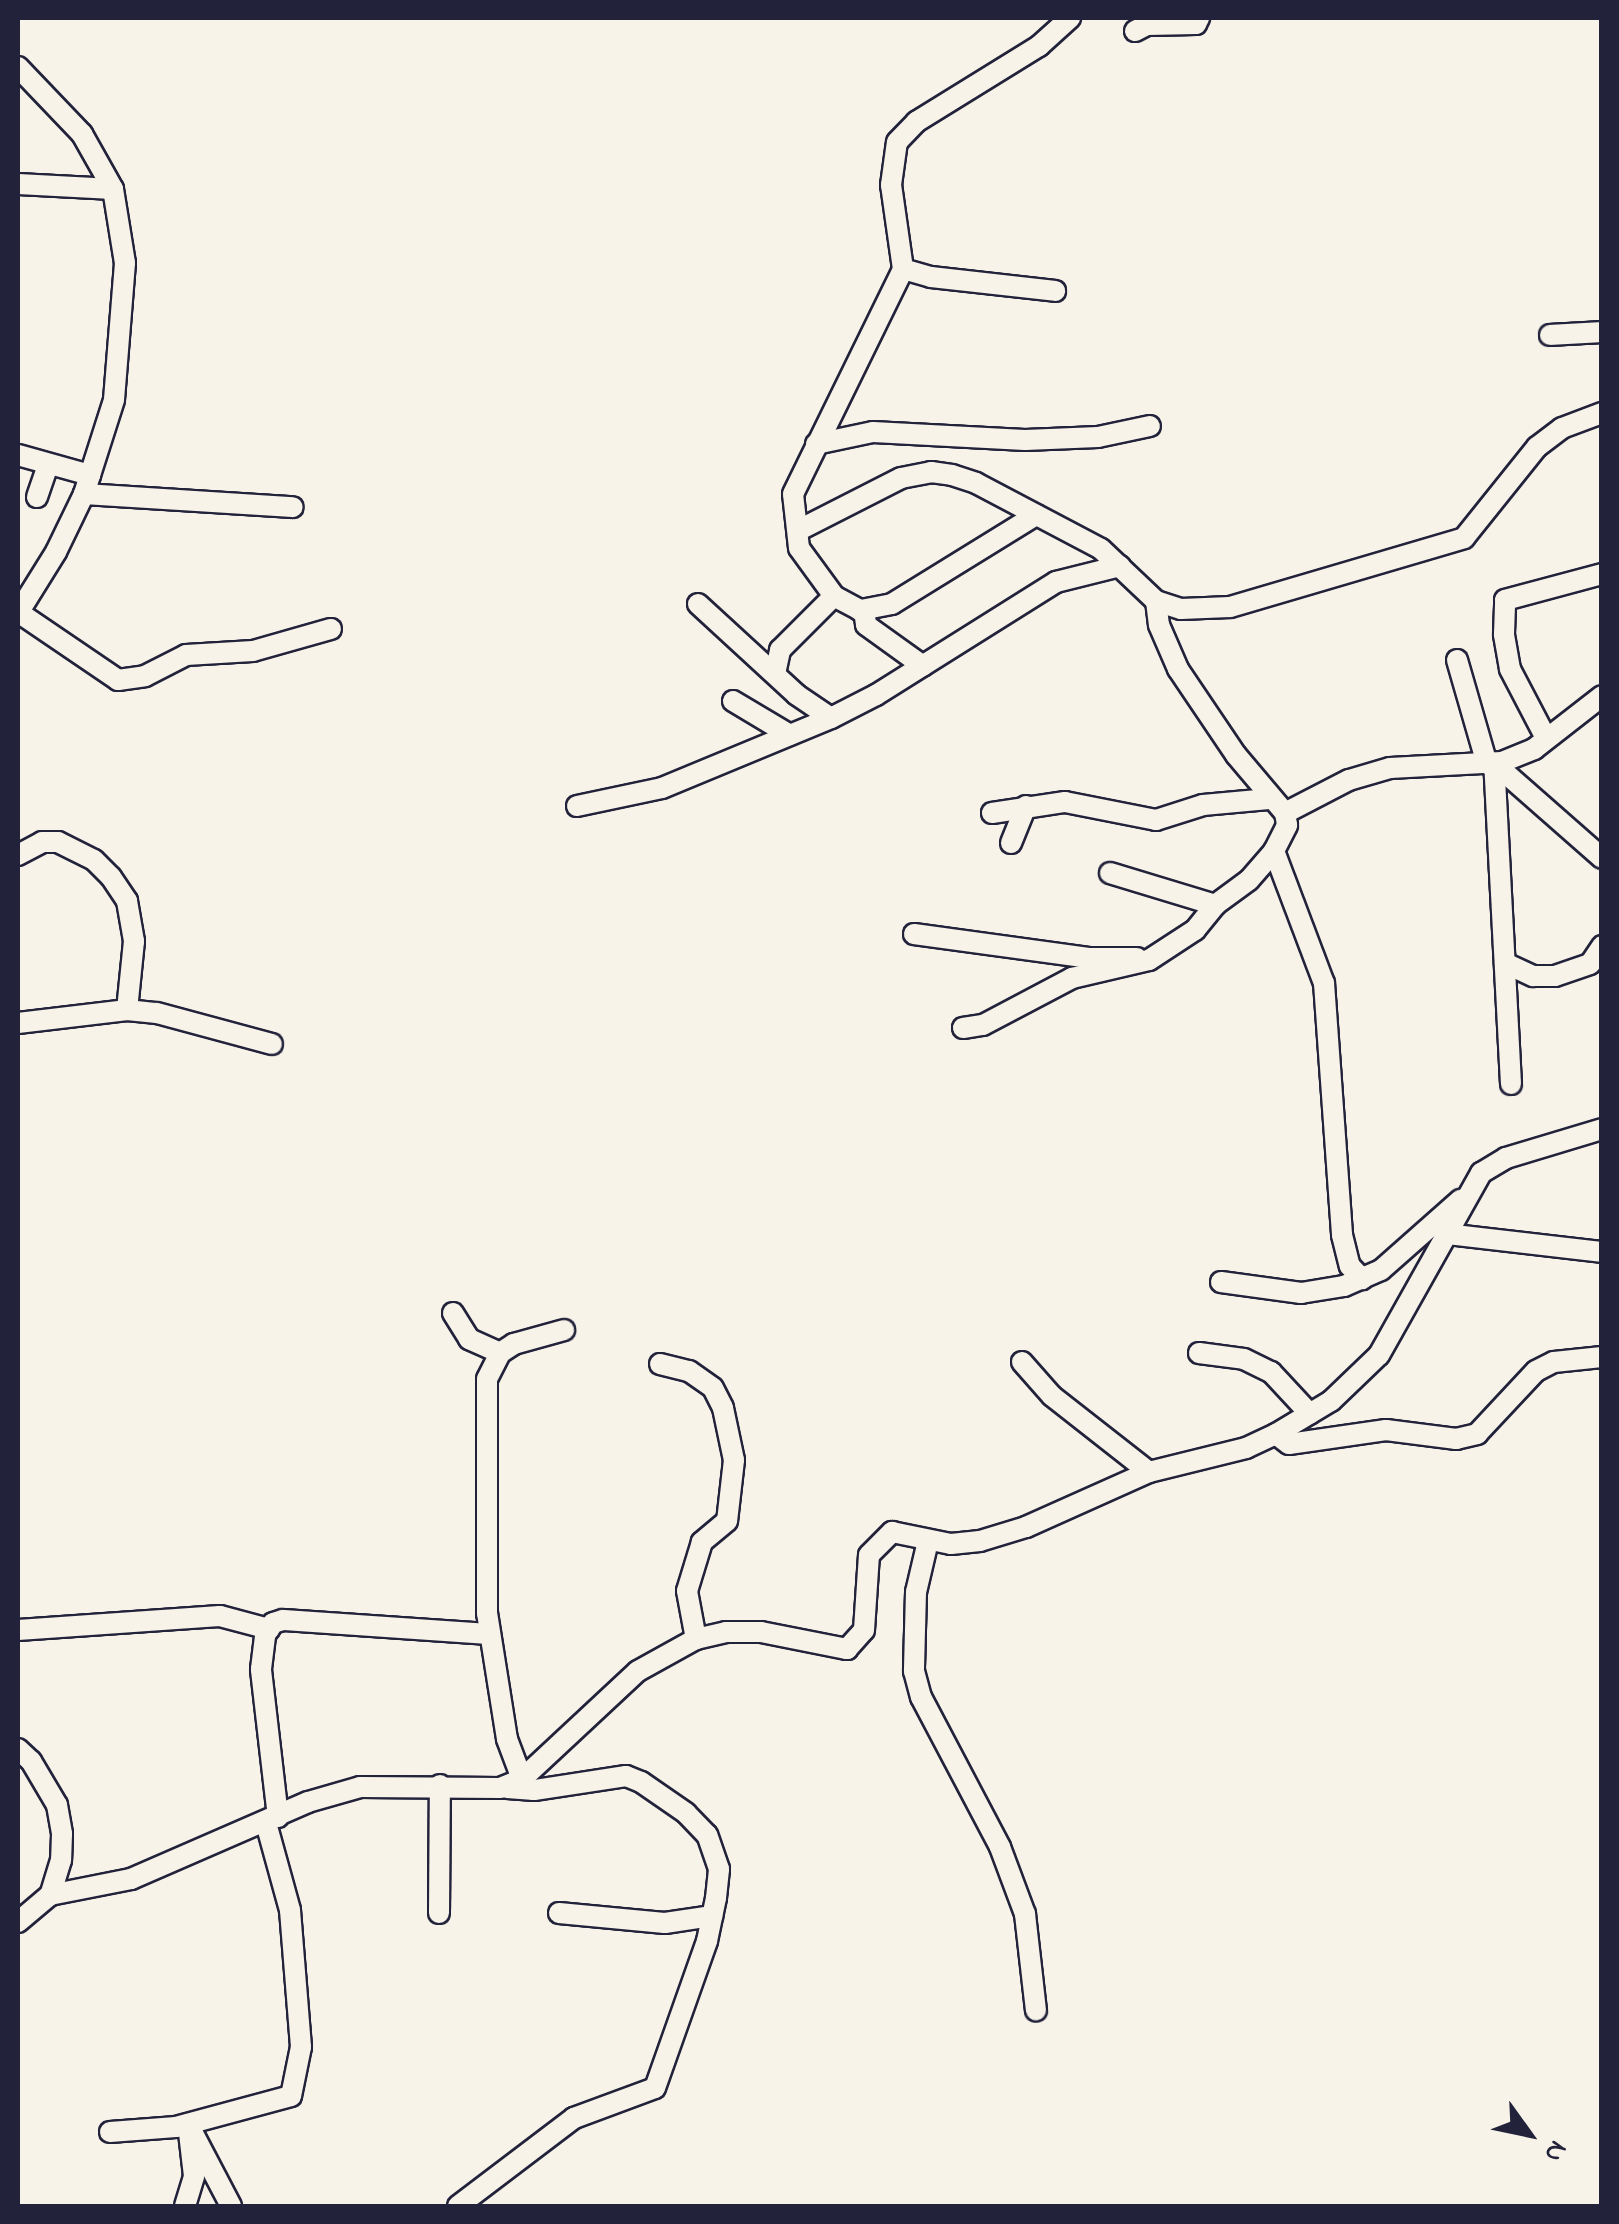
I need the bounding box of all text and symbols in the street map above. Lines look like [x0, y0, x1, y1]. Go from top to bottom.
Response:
north arrow [1479, 2084, 1579, 2184]
text: N [1532, 2132, 1577, 2170]

